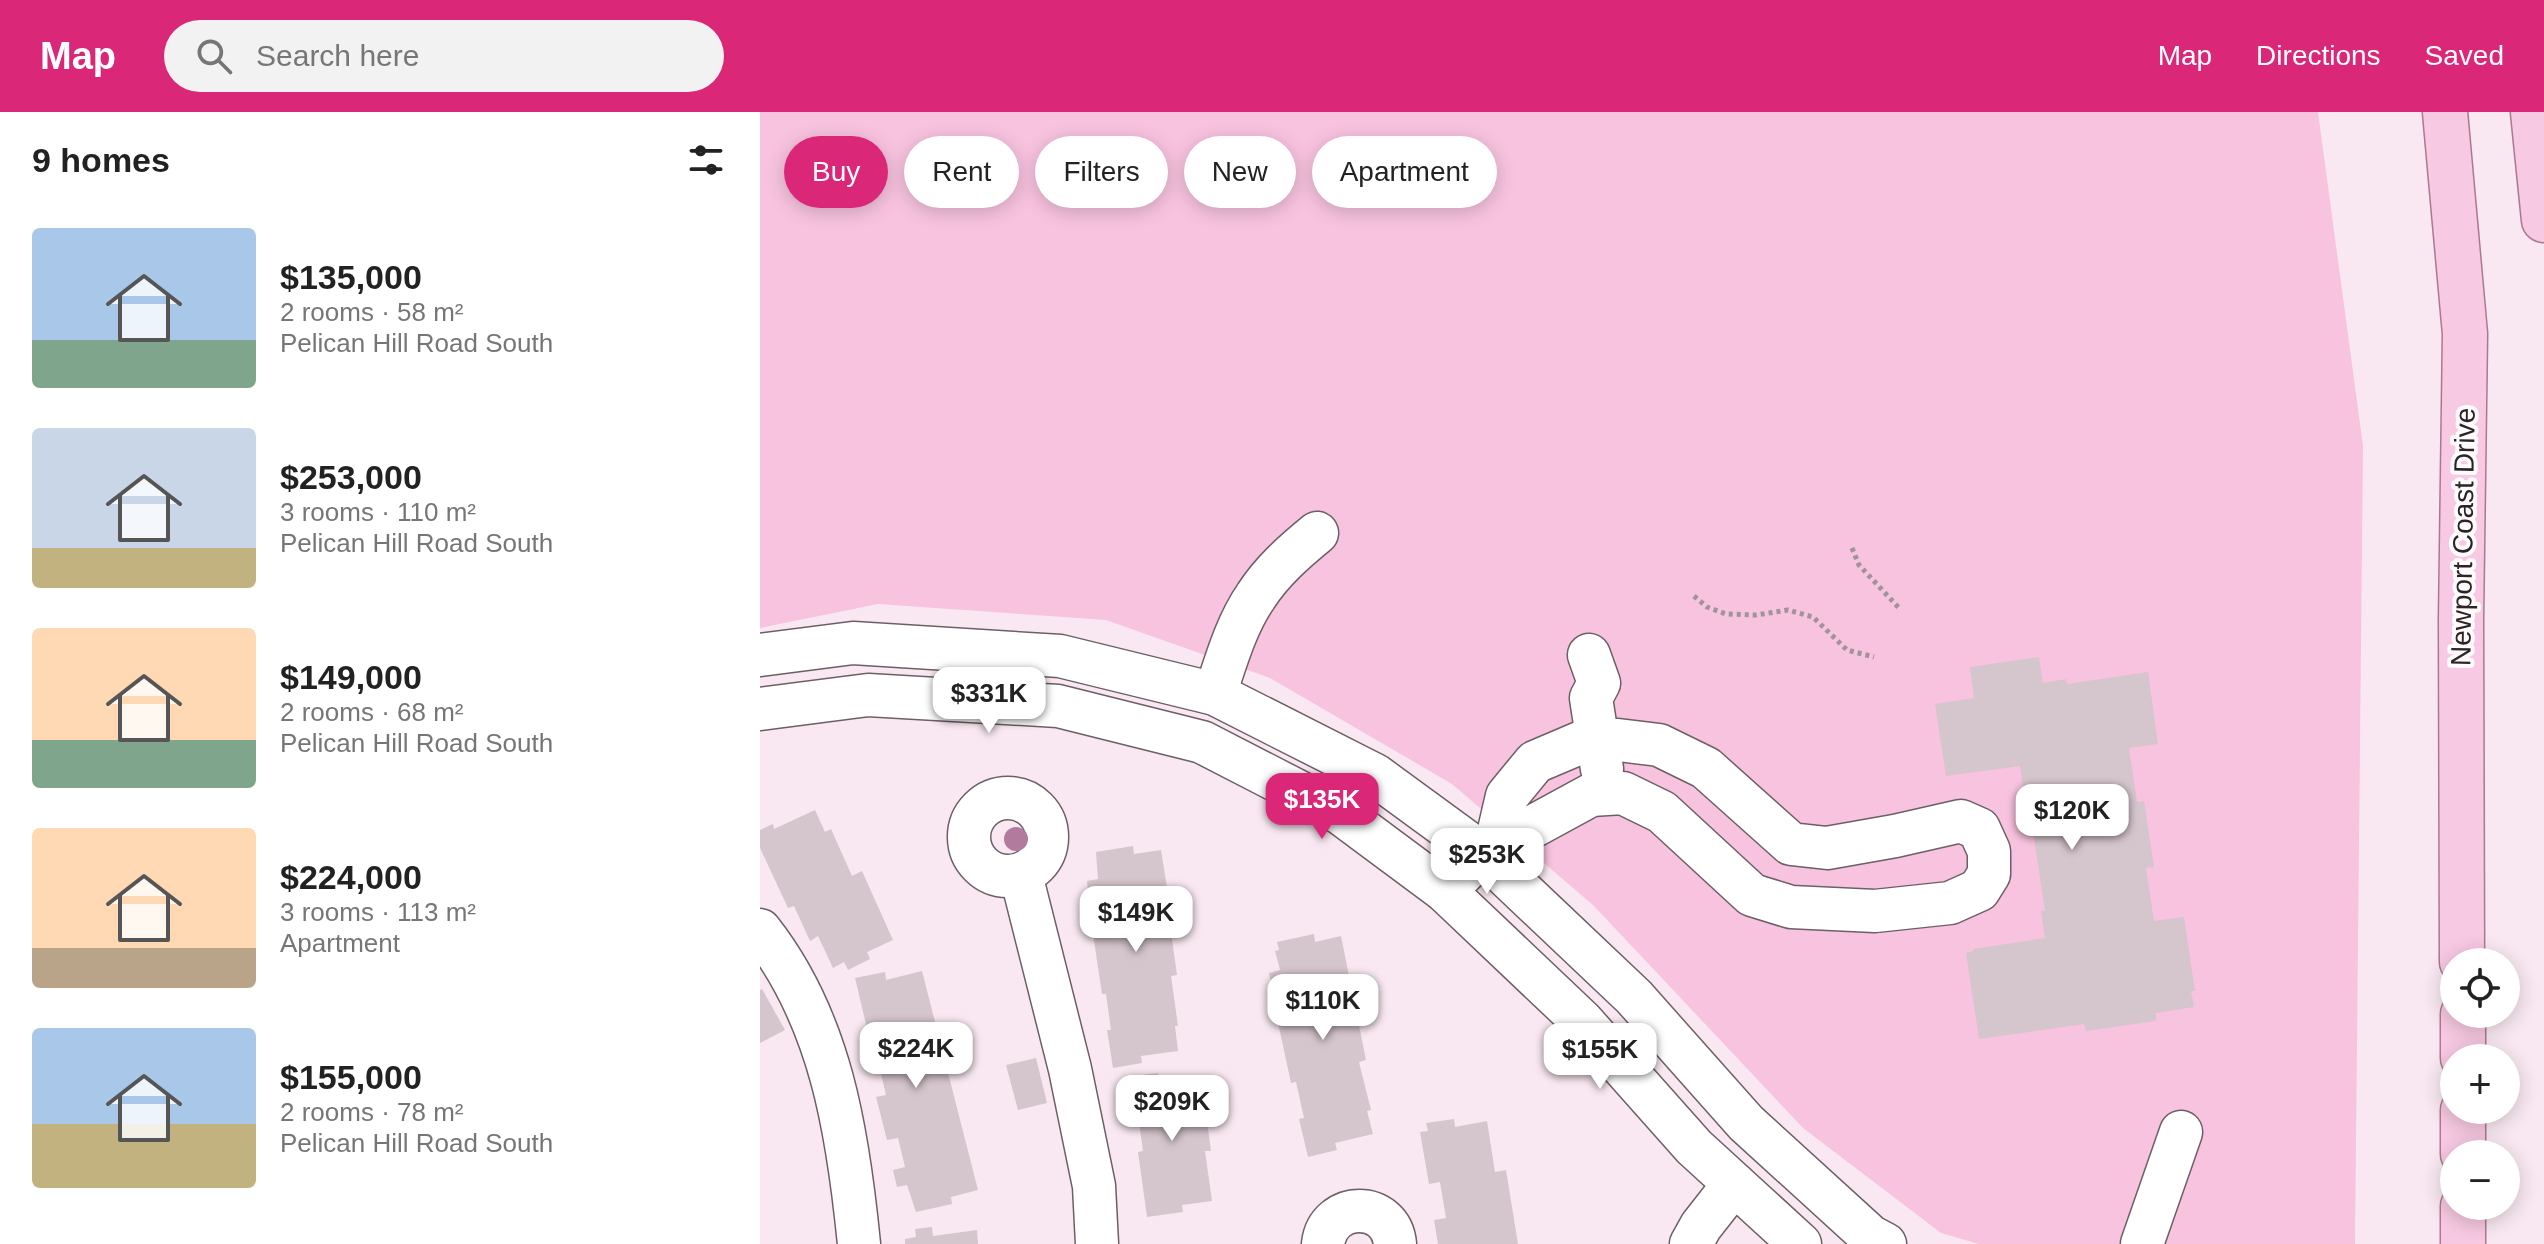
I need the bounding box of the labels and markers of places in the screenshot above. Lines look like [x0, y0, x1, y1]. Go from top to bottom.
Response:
pin: $331K [933, 667, 1045, 735]
pin: $135K [1266, 773, 1378, 841]
pin: $120K [2016, 784, 2128, 852]
pin: $253K [1431, 828, 1543, 896]
pin: $149K [1080, 886, 1192, 954]
pin: $110K [1267, 974, 1379, 1042]
pin: $224K [860, 1022, 972, 1090]
pin: $155K [1544, 1023, 1656, 1091]
pin: $209K [1116, 1075, 1228, 1143]

